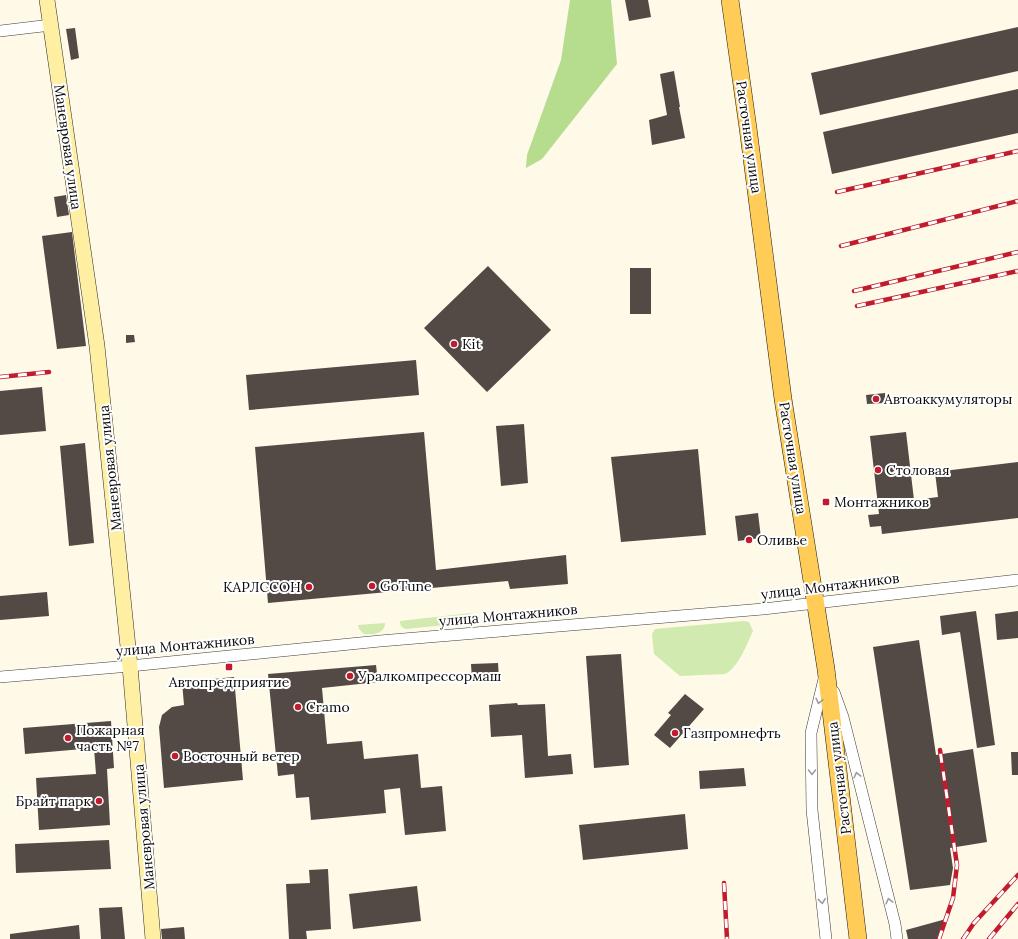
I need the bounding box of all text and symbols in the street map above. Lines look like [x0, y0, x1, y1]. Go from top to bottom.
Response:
street label: Расточная улица [732, 80, 766, 194]
street label: Маневровая улица [50, 83, 86, 211]
place label: Kit [462, 335, 482, 353]
marker: Kit [449, 339, 459, 349]
place label: Автоаккумуляторы [883, 390, 1012, 408]
marker: Автоаккумуляторы [871, 394, 881, 404]
street label: Расточная улица [775, 400, 811, 516]
street label: Маневровая улица [94, 404, 126, 532]
place label: Столовая [886, 461, 950, 479]
marker: Столовая [873, 465, 883, 475]
place label: Монтажников [834, 493, 929, 511]
marker: Монтажников [821, 497, 831, 507]
place label: Оливье [757, 531, 808, 549]
marker: Оливье [744, 535, 754, 545]
street label: улица Монтажников [760, 569, 900, 603]
place label: GoTune [380, 577, 432, 595]
place label: КАРЛССОН [223, 578, 301, 596]
marker: GoTune [367, 581, 377, 591]
marker: КАРЛССОН [304, 582, 314, 592]
street label: улица Монтажников [438, 600, 578, 630]
street label: улица Монтажников [115, 630, 255, 660]
marker: Автопредприятие [224, 662, 234, 672]
place label: Уралкомпрессормаш [357, 667, 501, 685]
marker: Уралкомпрессормаш [345, 671, 355, 681]
place label: Автопредприятие [168, 673, 290, 691]
place label: Cramo [306, 698, 350, 716]
one-way arrow [815, 698, 823, 704]
marker: Cramo [293, 702, 303, 712]
place label: Пожарная часть №7 [76, 721, 145, 755]
street label: Расточная улица [823, 721, 855, 835]
place label: Газпромнефть [683, 724, 781, 742]
marker: Газпромнефть [670, 728, 680, 738]
marker: Пожарная часть №7 [63, 733, 73, 743]
place label: Восточный ветер [183, 747, 300, 765]
marker: Восточный ветер [170, 751, 180, 761]
street label: Маневровая улица [130, 763, 158, 891]
one-way arrow [808, 769, 816, 775]
one-way arrow [853, 772, 861, 778]
place label: Брайт парк [16, 792, 91, 810]
marker: Брайт парк [94, 796, 104, 806]
one-way arrow [817, 898, 826, 904]
one-way arrow [885, 898, 894, 905]

